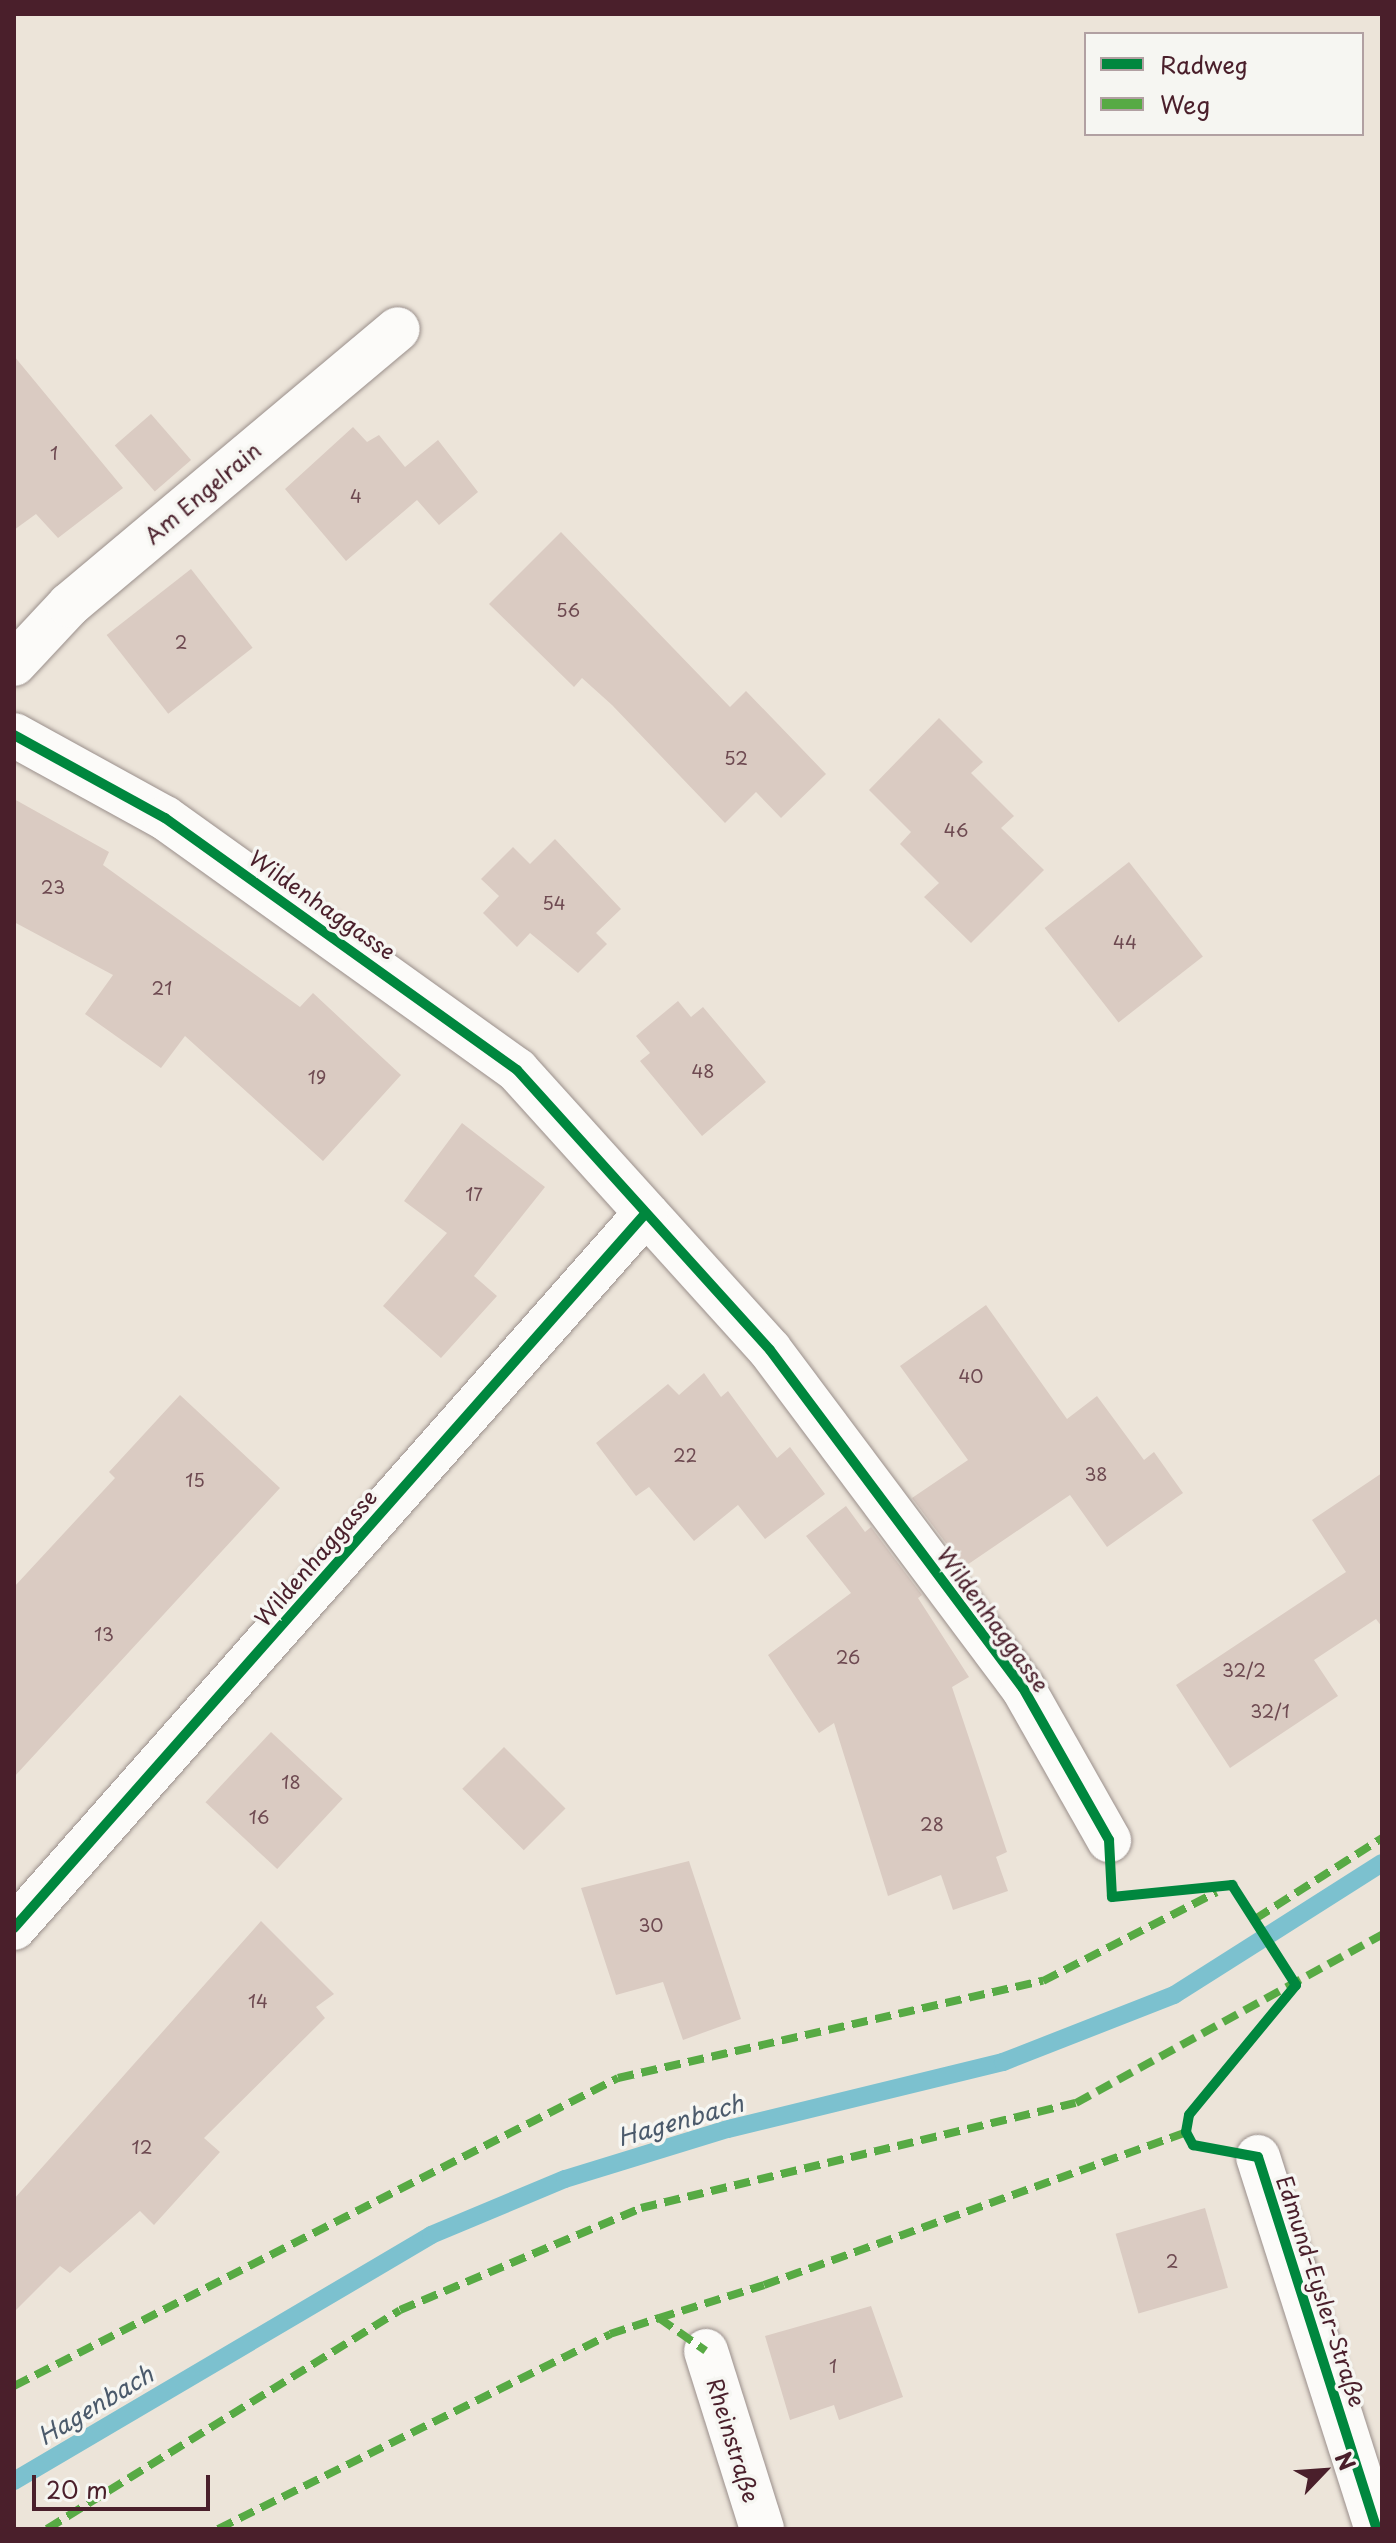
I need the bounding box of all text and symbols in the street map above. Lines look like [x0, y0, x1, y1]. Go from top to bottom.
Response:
legend [1084, 32, 1364, 136]
text: Radweg [1160, 46, 1248, 82]
text: Weg [1160, 86, 1210, 122]
street label: Am Engelrain [138, 436, 266, 548]
house number: 1 [50, 442, 58, 464]
house number: 4 [350, 485, 362, 507]
house number: 56 [556, 599, 580, 621]
house number: 2 [175, 631, 187, 653]
house number: 52 [724, 747, 748, 769]
house number: 46 [944, 819, 968, 841]
street label: Wildenhaggasse [245, 844, 401, 964]
house number: 23 [41, 876, 65, 898]
house number: 54 [542, 892, 566, 914]
house number: 44 [1113, 931, 1137, 953]
house number: 21 [152, 977, 172, 999]
house number: 48 [691, 1060, 715, 1082]
house number: 19 [308, 1066, 326, 1088]
house number: 17 [465, 1183, 483, 1205]
house number: 40 [958, 1365, 984, 1387]
house number: 22 [673, 1444, 697, 1466]
house number: 38 [1084, 1463, 1108, 1485]
house number: 15 [185, 1469, 205, 1491]
street label: Wildenhaggasse [248, 1483, 382, 1631]
street label: Wildenhaggasse [933, 1542, 1055, 1696]
house number: 13 [94, 1623, 114, 1645]
house number: 26 [836, 1646, 860, 1668]
house number: 32/2 [1222, 1659, 1266, 1681]
house number: 32/1 [1250, 1700, 1290, 1722]
house number: 18 [281, 1771, 301, 1793]
house number: 16 [249, 1806, 269, 1828]
house number: 28 [920, 1813, 944, 1835]
house number: 30 [638, 1914, 664, 1936]
house number: 14 [248, 1990, 268, 2012]
water label: Hagenbach [614, 2088, 746, 2152]
house number: 12 [132, 2136, 152, 2158]
street label: Edmund-Eysler-Straße [1272, 2172, 1372, 2410]
house number: 2 [1166, 2250, 1178, 2272]
house number: 1 [829, 2355, 837, 2377]
water label: Hagenbach [32, 2359, 158, 2451]
street label: Rheinstraße [703, 2375, 765, 2505]
north arrow [1284, 2431, 1364, 2511]
text: N [1328, 2446, 1365, 2476]
scale bar [36, 2459, 214, 2509]
text: 20 m [46, 2471, 108, 2507]

